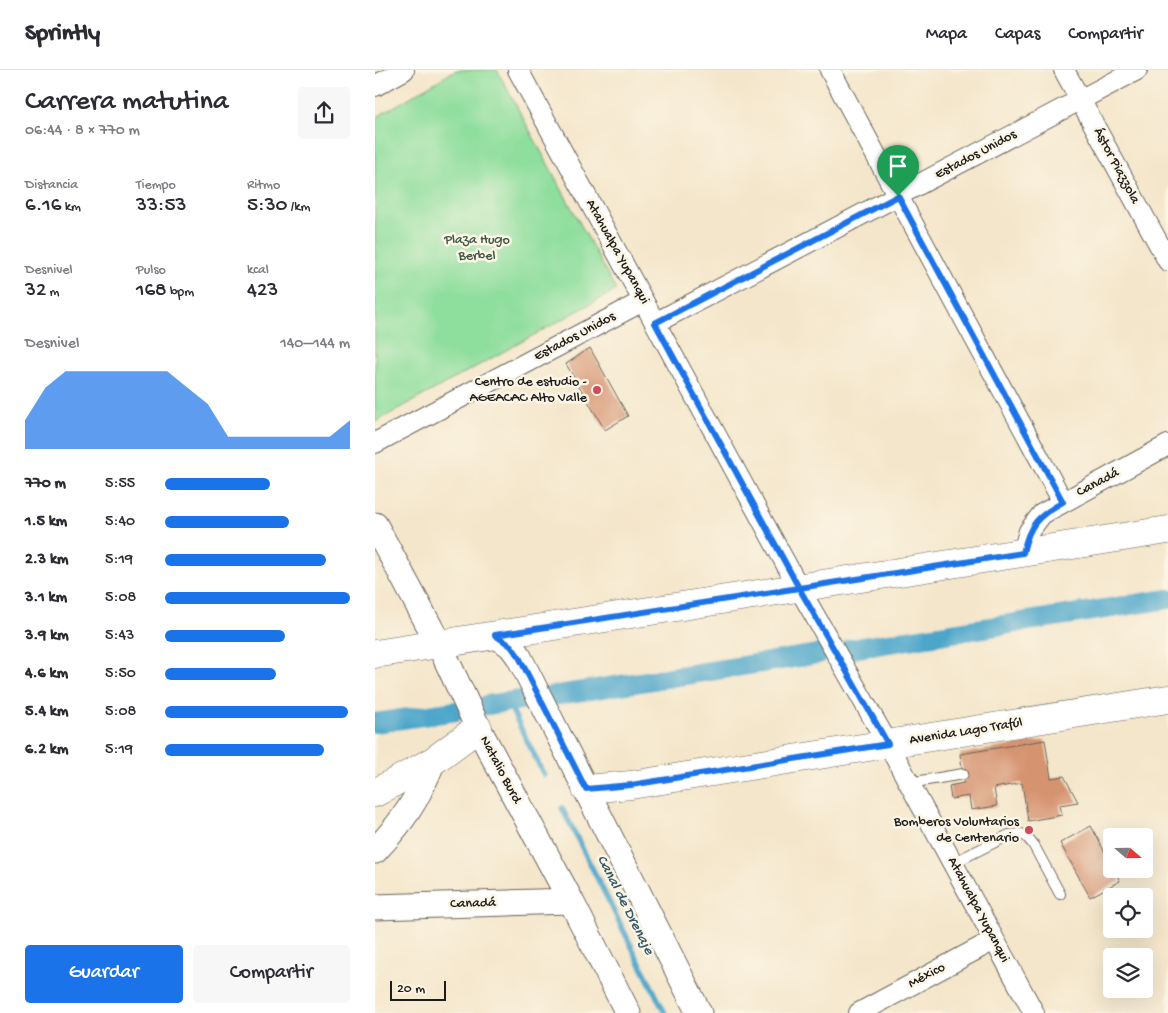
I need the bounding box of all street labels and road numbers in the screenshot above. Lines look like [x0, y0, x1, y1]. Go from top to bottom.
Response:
street label: Ástor Piazzola [1089, 125, 1144, 208]
street label: Estados Unidos [932, 126, 1020, 184]
street label: Atahualpa Yupanqui [581, 197, 653, 307]
street label: Estados Unidos [531, 308, 619, 366]
street label: Canadá [1074, 464, 1123, 501]
street label: Avenida Lago Trafúl [908, 715, 1024, 749]
street label: Natalio Burd [475, 733, 526, 808]
street label: Atahualpa Yupanqui [943, 854, 1013, 966]
street label: Canadá [450, 895, 497, 913]
street label: México [906, 959, 948, 993]

